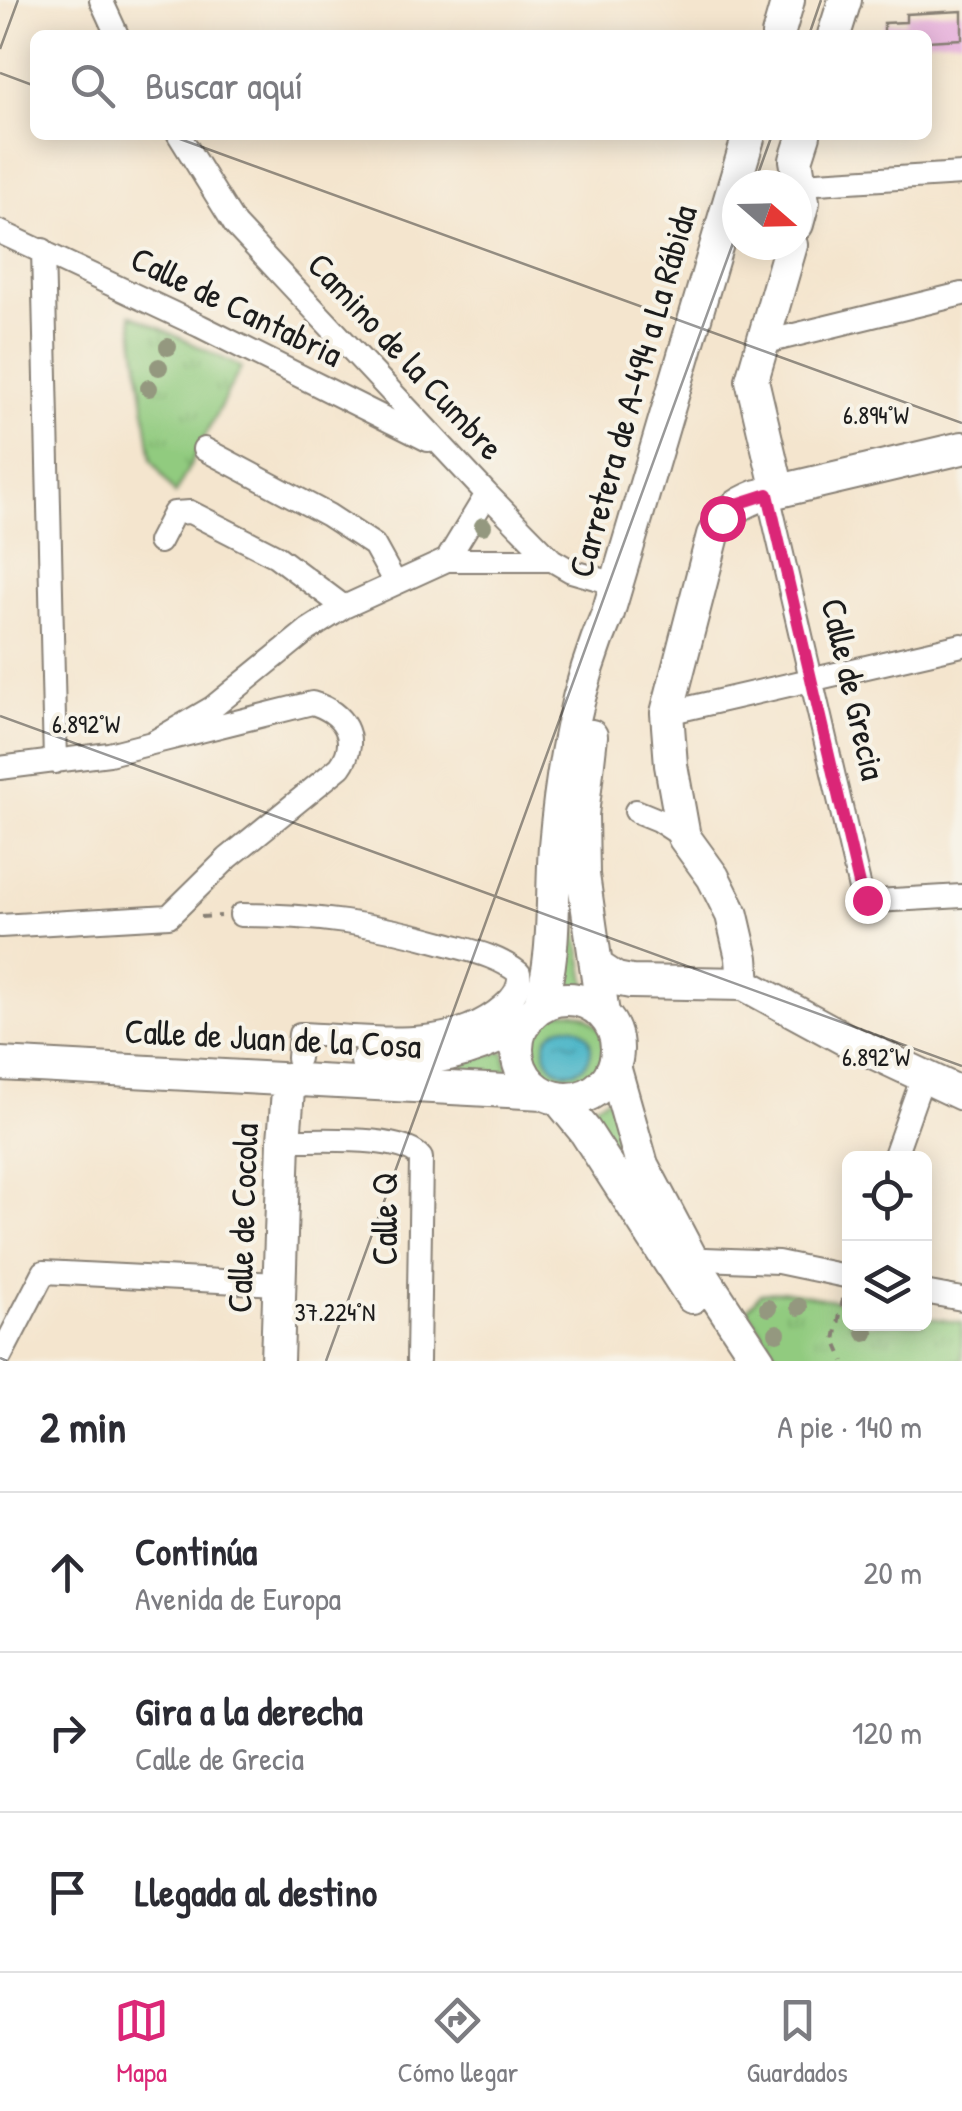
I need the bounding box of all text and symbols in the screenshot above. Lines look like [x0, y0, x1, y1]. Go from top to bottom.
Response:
search box [30, 30, 932, 140]
icon: search [65, 58, 120, 113]
text: Buscar aquí [145, 59, 303, 111]
north arrow [722, 170, 812, 260]
street label: Carretera de A-494 a La Rábida [556, 199, 708, 582]
street label: Calle de Cantabria [124, 235, 351, 378]
street label: Camino de la Cumbre [297, 242, 515, 470]
text: 6.894°W [843, 398, 910, 432]
route start [700, 496, 746, 542]
street label: Calle de Grecia [810, 594, 898, 785]
text: 6.892°W [52, 707, 121, 741]
route end [845, 878, 891, 924]
street label: Calle de Juan de la Cosa [123, 1007, 423, 1069]
text: 6.892°W [842, 1040, 911, 1074]
street label: Calle de Cocola [215, 1122, 269, 1314]
map controls [842, 1151, 932, 1331]
button: locate [842, 1151, 932, 1241]
street label: Calle Q [361, 1173, 408, 1265]
button: layers [842, 1241, 932, 1331]
text: 37.224°N [295, 1295, 375, 1329]
text: 2 min [40, 1398, 126, 1455]
text: A pie · 140 m [777, 1405, 922, 1448]
text: Continúa [135, 1525, 257, 1577]
icon: ahead [40, 1545, 95, 1600]
text: 20 m [864, 1551, 922, 1594]
text: Avenida de Europa [135, 1577, 341, 1620]
text: Gira a la derecha [135, 1685, 363, 1737]
icon: right [40, 1705, 95, 1760]
text: 120 m [852, 1711, 922, 1754]
text: Calle de Grecia [135, 1737, 304, 1780]
icon: arrive [40, 1865, 95, 1920]
text: Llegada al destino [135, 1866, 377, 1918]
tab: Mapa [114, 1993, 169, 2091]
tab: Cómo llegar [397, 1993, 518, 2091]
tab: Guardados [747, 1993, 848, 2091]

